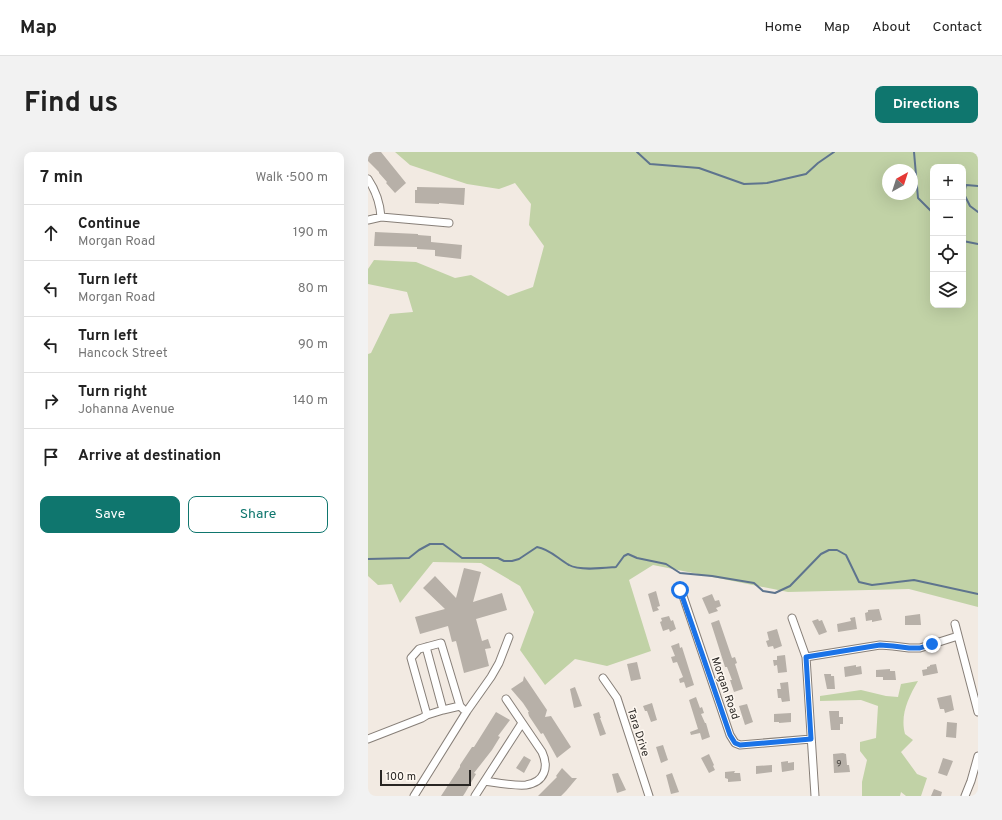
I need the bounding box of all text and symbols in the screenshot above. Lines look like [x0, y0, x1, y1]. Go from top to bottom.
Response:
text: Map [20, 16, 57, 40]
text: Home [765, 19, 802, 36]
text: Map [824, 19, 850, 36]
text: About [872, 19, 911, 36]
text: Contact [933, 19, 982, 36]
text: Find us [24, 86, 118, 122]
button: Directions [875, 86, 978, 123]
north arrow [882, 164, 918, 200]
map controls [930, 164, 966, 308]
button: + [930, 164, 966, 200]
text: 7 min [40, 167, 83, 189]
text: Walk · 500 m [255, 170, 328, 186]
button: − [930, 200, 966, 236]
text: Continue [78, 215, 140, 234]
icon: ahead [40, 222, 62, 244]
text: 190 m [293, 225, 328, 241]
text: Morgan Road [78, 234, 155, 250]
button: locate [930, 236, 966, 272]
text: Turn left [78, 271, 138, 290]
button: layers [930, 272, 966, 308]
icon: left [40, 278, 62, 300]
text: 80 m [298, 281, 328, 297]
text: Morgan Road [78, 290, 155, 306]
text: Turn left [78, 327, 138, 346]
icon: left [40, 334, 62, 356]
text: 90 m [298, 337, 328, 353]
text: Hancock Street [78, 346, 168, 362]
text: Turn right [78, 383, 147, 402]
icon: right [40, 390, 62, 412]
text: 140 m [293, 393, 328, 409]
text: Johanna Avenue [78, 402, 174, 418]
icon: arrive [40, 446, 62, 468]
text: Arrive at destination [78, 447, 221, 466]
button: Save [40, 496, 180, 533]
button: Share [188, 496, 328, 533]
route start [671, 581, 689, 599]
route end [923, 635, 941, 653]
street label: Morgan Road [708, 655, 742, 722]
street label: Tara Drive [624, 706, 652, 758]
house number: 9 [836, 759, 842, 770]
scale bar [380, 768, 471, 787]
text: 100 m [386, 770, 416, 784]

